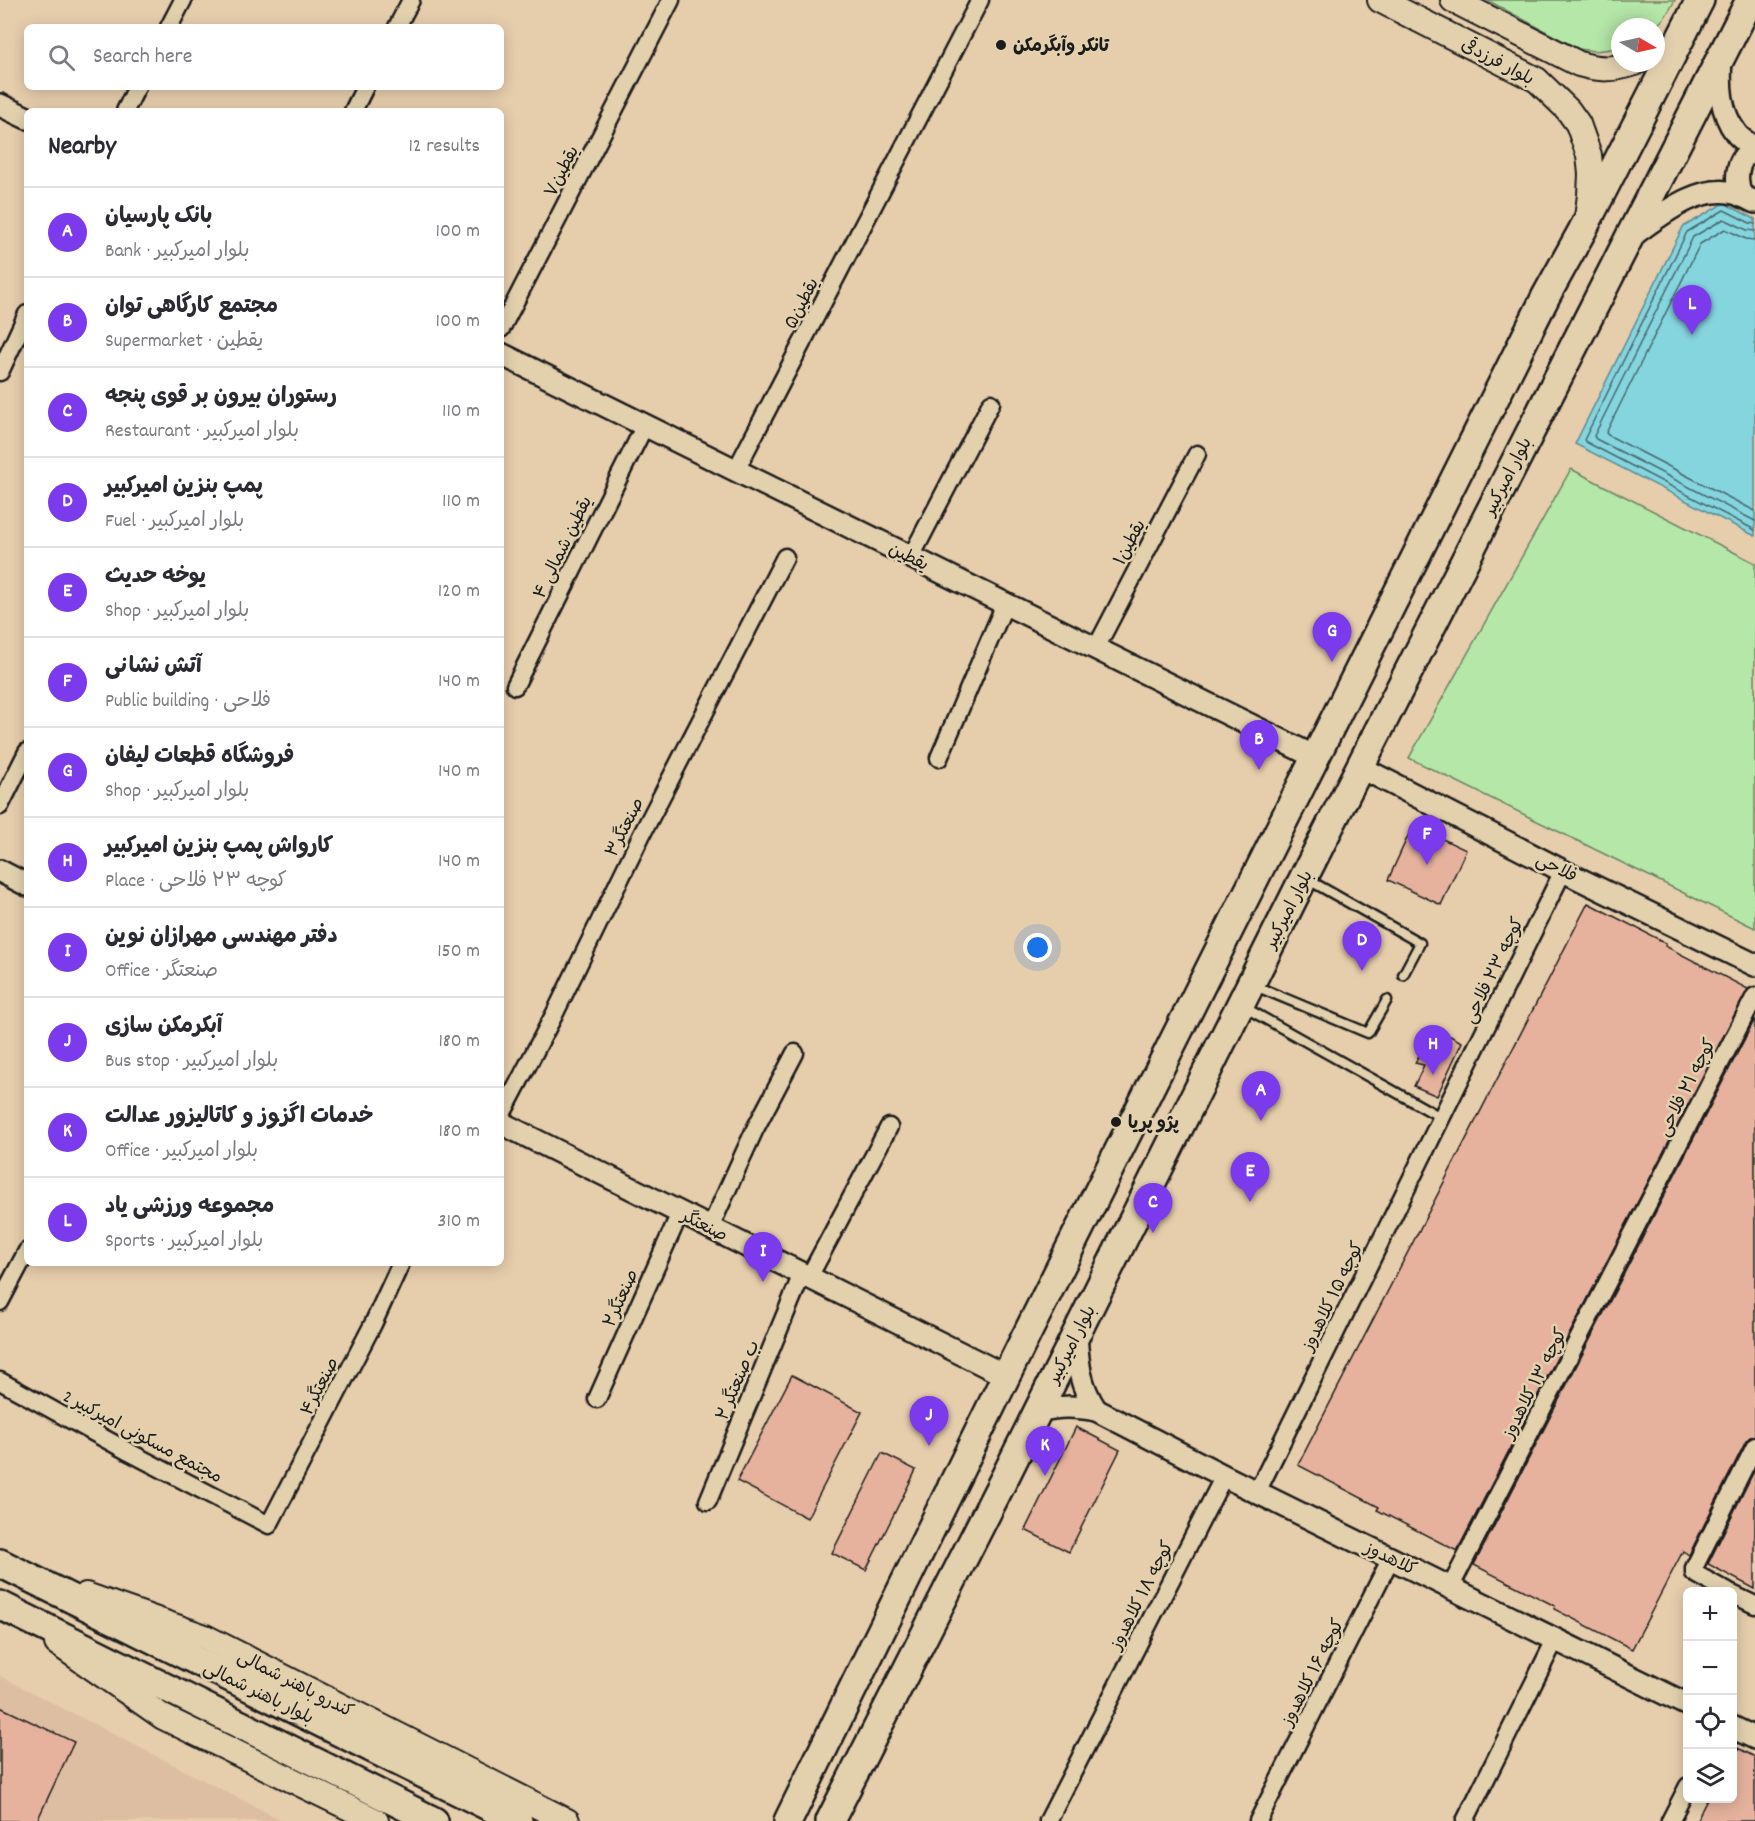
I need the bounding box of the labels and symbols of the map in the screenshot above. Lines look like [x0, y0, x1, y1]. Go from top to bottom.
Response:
north arrow [1611, 18, 1665, 72]
street label: بلوار فرزدقی [1456, 32, 1539, 93]
place label: تانکر وآبگرمکن [1013, 34, 1110, 60]
marker: تانکر وآبگرمکن [994, 38, 1008, 52]
street label: یقطین۷ [540, 142, 587, 202]
street label: یقطین۵ [780, 274, 827, 334]
pin: L [1672, 286, 1712, 335]
street label: بلوار امیرکبیر [1478, 434, 1540, 522]
street label: یقطین شمالی ۴ [529, 493, 600, 604]
street label: یقطین۱ [1109, 516, 1154, 571]
street label: یقطین [883, 538, 932, 579]
pin: G [1312, 612, 1352, 662]
pin: B [1240, 720, 1278, 770]
street label: صنعتگر۳ [601, 794, 652, 862]
pin: F [1408, 816, 1446, 865]
street label: فلاحی [1531, 848, 1581, 890]
street label: بلوار امیرکبیر [1259, 867, 1321, 955]
street label: کوچه ۲۳ فلاحی [1459, 914, 1532, 1028]
pin: D [1342, 922, 1382, 971]
your location [1023, 933, 1052, 962]
pin: H [1414, 1026, 1452, 1075]
street label: کوچه ۲۱ فلاحی [1653, 1035, 1724, 1142]
pin: A [1242, 1072, 1280, 1121]
place label: پژو پریا [1128, 1112, 1180, 1137]
marker: پژو پریا [1109, 1115, 1123, 1129]
pin: E [1230, 1152, 1270, 1202]
pin: C [1134, 1184, 1172, 1233]
street label: صنعتگر [675, 1204, 731, 1249]
pin: I [744, 1232, 783, 1282]
street label: کوچه ۱۵ کلاهدوز [1296, 1238, 1372, 1358]
street label: صنعتگر۲ [598, 1266, 646, 1332]
street label: بلوار امیرکبیر [1042, 1302, 1104, 1390]
street label: کوچه ۱۳ کلاهدوز [1497, 1324, 1575, 1446]
street label: ۲ ب صنعتگر [711, 1337, 767, 1425]
street label: صنعتگر۴ [296, 1354, 347, 1421]
street label: مجتمع مسکونی امیرکبیر 2 [58, 1385, 226, 1491]
pin: J [910, 1396, 948, 1446]
pin: K [1026, 1426, 1064, 1476]
street label: کلاهدوز [1358, 1536, 1420, 1584]
street label: کوچه ۱۸ کلاهدوز [1104, 1537, 1182, 1657]
street label: کوچه ۱۶ کلاهدوز [1276, 1615, 1352, 1733]
street label: کندرو باهنر شمالی [233, 1645, 357, 1725]
street label: بلوار باهنر شمالی [199, 1657, 317, 1732]

